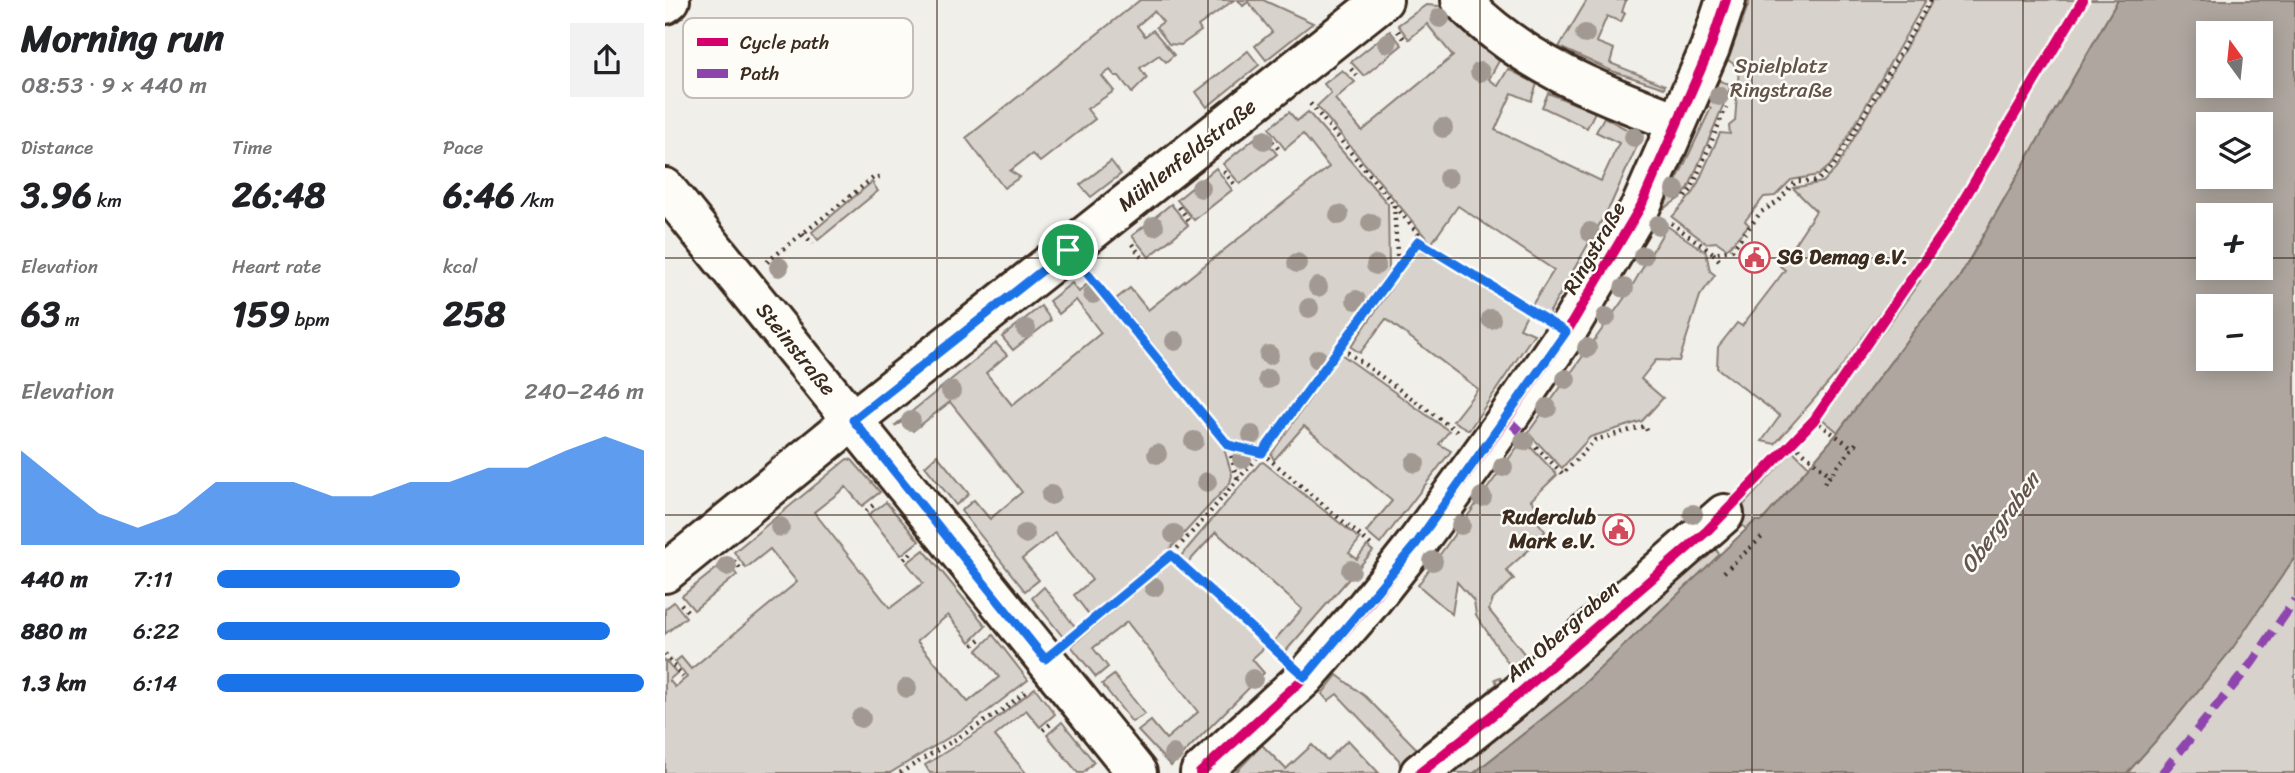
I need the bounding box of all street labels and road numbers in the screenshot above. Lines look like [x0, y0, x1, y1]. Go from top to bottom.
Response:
street label: Mühlenfeldstraße [1109, 88, 1265, 222]
street label: Ringstraße [1552, 194, 1636, 302]
street label: Steinstraße [746, 293, 846, 405]
street label: Am Obergraben [1495, 570, 1628, 693]

